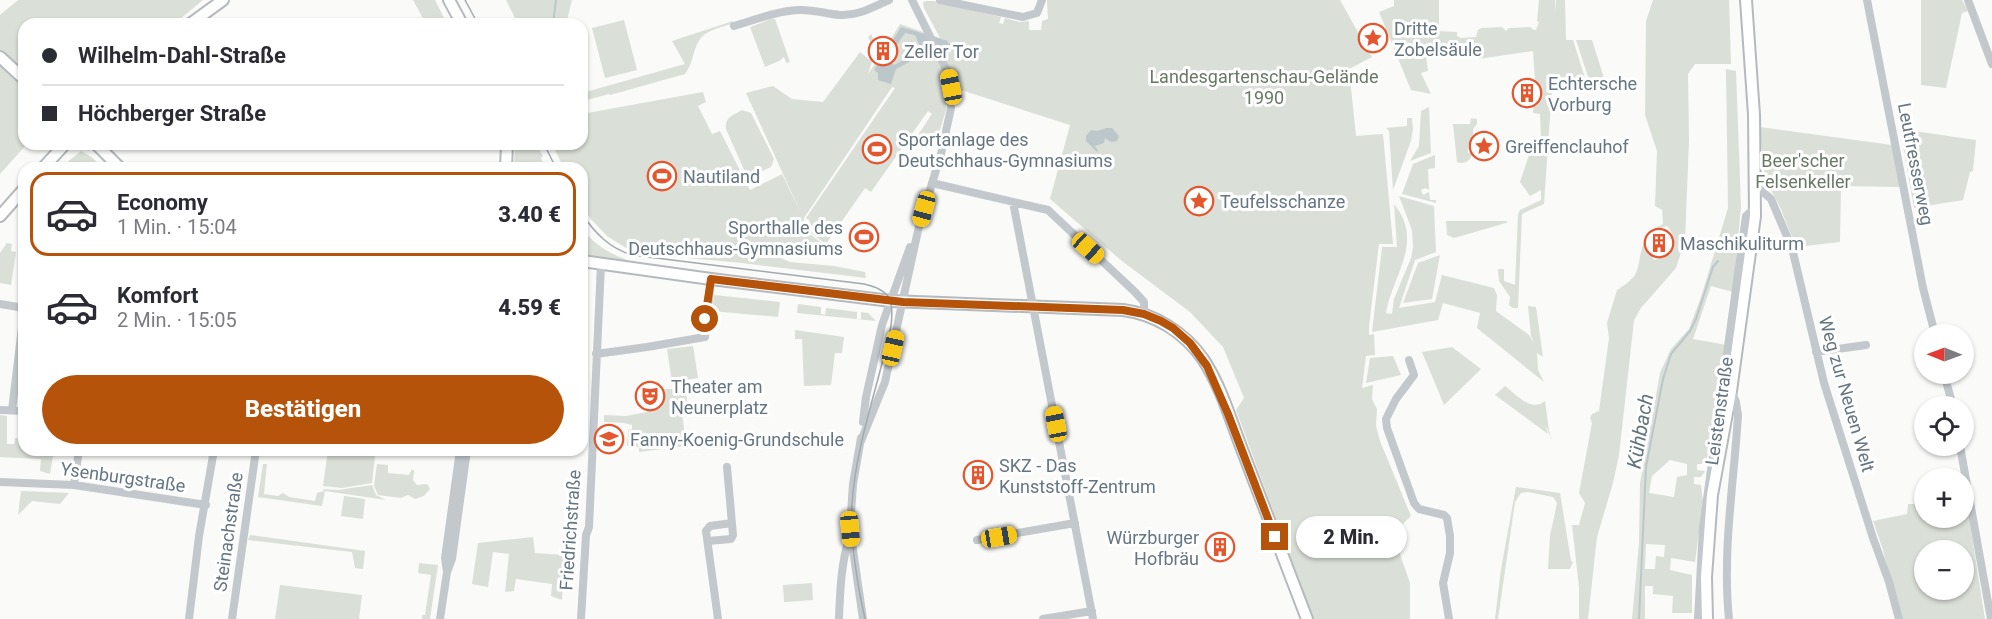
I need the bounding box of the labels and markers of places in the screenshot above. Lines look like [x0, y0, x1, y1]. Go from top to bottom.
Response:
place label: Dritte Zobelsäule [1394, 18, 1482, 60]
place icon: Dritte Zobelsäule [1357, 22, 1389, 54]
building icon: Zeller Tor [867, 35, 899, 67]
place label: Zeller Tor [904, 41, 979, 62]
place label: Echtersche Vorburg [1548, 73, 1637, 115]
building icon: Echtersche Vorburg [1511, 77, 1543, 109]
place label: Sportanlage des Deutschhaus-Gymnasiums [898, 129, 1113, 171]
place icon: Greiffenclauhof [1468, 130, 1500, 162]
sports icon: Sportanlage des Deutschhaus-Gymnasiums [861, 133, 893, 165]
place label: Greiffenclauhof [1505, 136, 1630, 157]
sports icon: Nautiland [646, 160, 678, 192]
place label: Nautiland [683, 166, 760, 187]
place icon: Teufelsschanze [1183, 185, 1215, 217]
place label: Teufelsschanze [1220, 191, 1345, 212]
place label: Sporthalle des Deutschhaus-Gymnasiums [628, 217, 843, 259]
sports icon: Sporthalle des Deutschhaus-Gymnasiums [848, 221, 880, 253]
building icon: Maschikuliturm [1643, 227, 1675, 259]
place label: Maschikuliturm [1680, 233, 1804, 254]
place label: Theater am Neunerplatz [671, 376, 768, 418]
theatre icon: Theater am Neunerplatz [634, 380, 666, 412]
school or university icon: Fanny-Koenig-Grundschule [593, 423, 625, 455]
place label: Fanny-Koenig-Grundschule [630, 429, 844, 450]
place label: SKZ - Das Kunststoff-Zentrum [999, 455, 1156, 497]
building icon: SKZ - Das Kunststoff-Zentrum [962, 459, 994, 491]
place label: Würzburger Hofbräu [1107, 527, 1199, 569]
building icon: Würzburger Hofbräu [1204, 531, 1236, 563]

